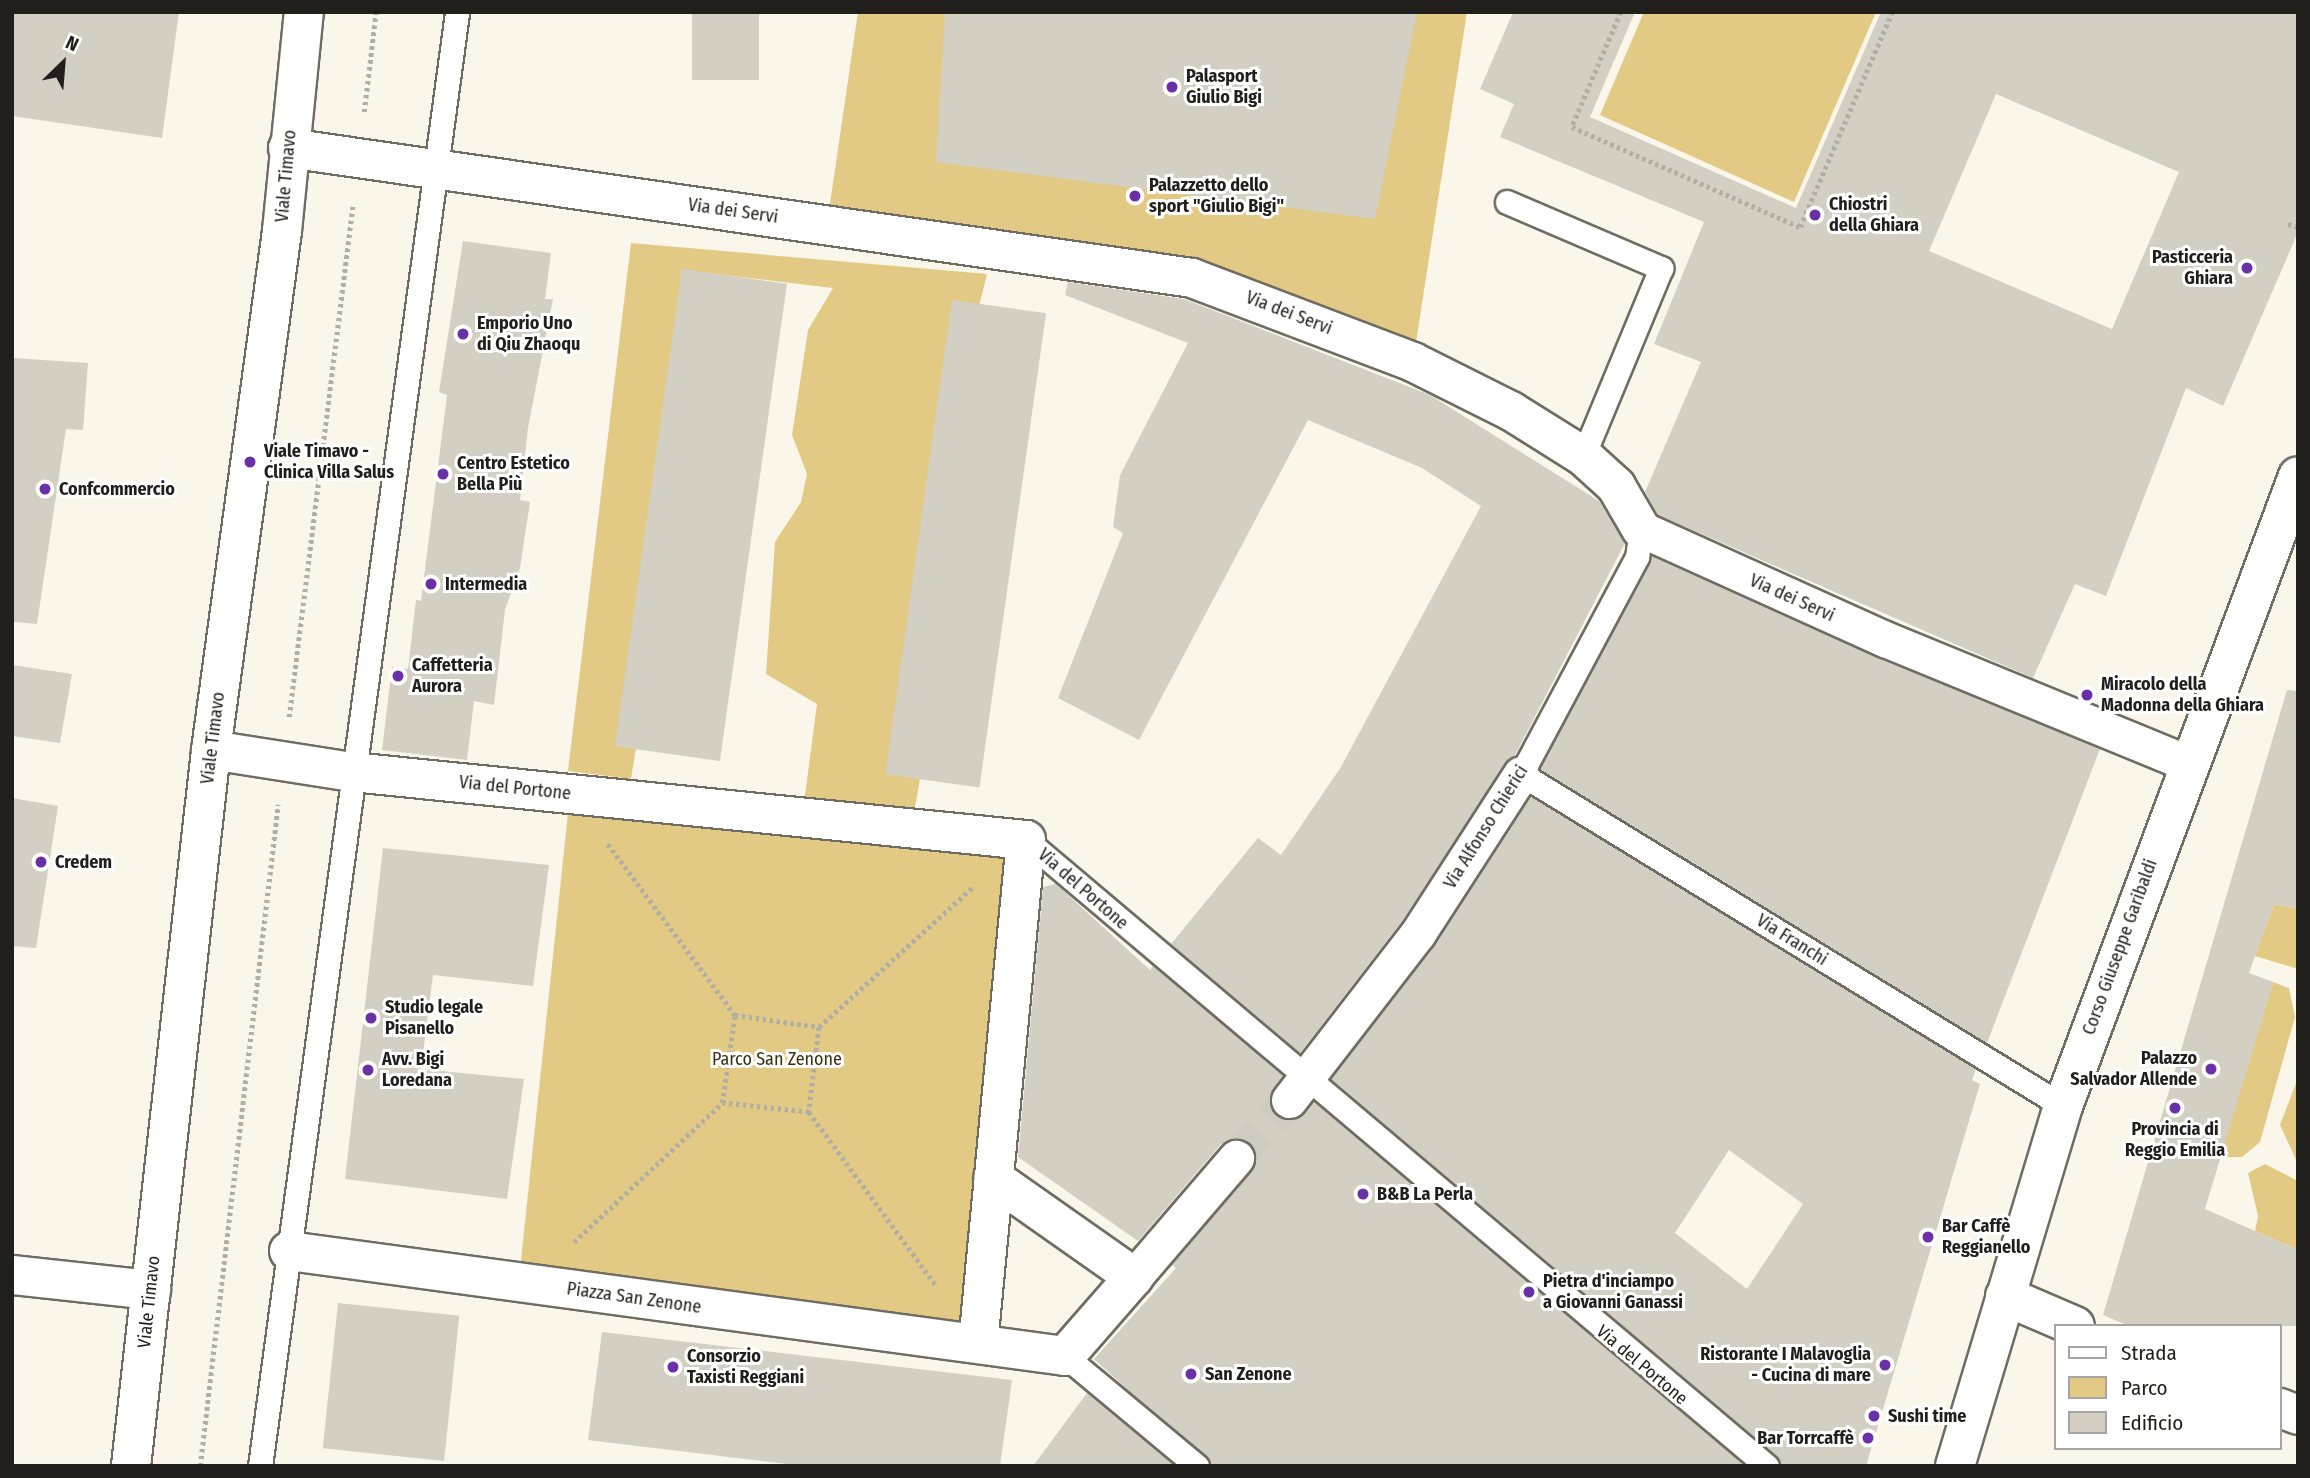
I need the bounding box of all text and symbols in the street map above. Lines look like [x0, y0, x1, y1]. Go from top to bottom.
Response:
north arrow [28, 28, 98, 98]
text: N [62, 31, 82, 56]
place label: Palasport Giulio Bigi [1186, 66, 1262, 108]
marker: Palasport Giulio Bigi [1164, 79, 1180, 95]
street label: Viale Timavo [271, 129, 301, 223]
place label: Palazzetto dello sport "Giulio Bigi" [1149, 175, 1284, 218]
marker: Palazzetto dello sport "Giulio Bigi" [1127, 188, 1143, 204]
street label: Via dei Servi [687, 194, 779, 228]
place label: Chiostri della Ghiara [1829, 194, 1919, 236]
marker: Chiostri della Ghiara [1807, 207, 1823, 223]
place label: Pasticceria Ghiara [2152, 247, 2233, 290]
marker: Pasticceria Ghiara [2239, 260, 2255, 276]
street label: Via dei Servi [1243, 287, 1335, 339]
place label: Emporio Uno di Qiu Zhaoqu [477, 313, 580, 356]
marker: Emporio Uno di Qiu Zhaoqu [455, 326, 471, 342]
place label: Viale Timavo - Clinica Villa Salus [264, 441, 394, 484]
place label: Centro Estetico Bella Più [457, 453, 570, 496]
marker: Viale Timavo - Clinica Villa Salus [242, 454, 258, 470]
marker: Centro Estetico Bella Più [435, 466, 451, 482]
place label: Confcommercio [59, 478, 175, 500]
marker: Confcommercio [37, 481, 53, 497]
street label: Via dei Servi [1746, 570, 1838, 626]
place label: Intermedia [445, 573, 527, 595]
marker: Intermedia [423, 576, 439, 592]
place label: Caffetteria Aurora [412, 655, 493, 698]
marker: Caffetteria Aurora [390, 668, 406, 684]
place label: Miracolo della Madonna della Ghiara [2101, 674, 2264, 716]
marker: Miracolo della Madonna della Ghiara [2079, 687, 2095, 703]
street label: Viale Timavo [197, 691, 229, 785]
street label: Via Alfonso Chierici [1439, 761, 1533, 893]
street label: Via del Portone [458, 771, 572, 805]
street label: Via del Portone [1034, 844, 1132, 934]
place label: Credem [55, 851, 112, 873]
marker: Credem [33, 854, 49, 870]
street label: Corso Giuseppe Garibaldi [2078, 856, 2162, 1038]
street label: Via Franchi [1752, 910, 1832, 970]
place label: Studio legale Pisanello [385, 997, 483, 1040]
marker: Studio legale Pisanello [363, 1010, 379, 1026]
park label: Parco San Zenone [712, 1048, 842, 1070]
place label: Palazzo Salvador Allende [2070, 1048, 2197, 1090]
place label: Avv. Bigi Loredana [382, 1049, 452, 1092]
marker: Palazzo Salvador Allende [2203, 1061, 2219, 1077]
marker: Avv. Bigi Loredana [360, 1062, 376, 1078]
marker: Provincia di Reggio Emilia [2167, 1100, 2183, 1116]
place label: Provincia di Reggio Emilia [2125, 1119, 2225, 1162]
place label: B&B La Perla [1377, 1183, 1473, 1205]
marker: B&B La Perla [1355, 1186, 1371, 1202]
place label: Bar Caffè Reggianello [1942, 1216, 2030, 1258]
marker: Bar Caffè Reggianello [1920, 1229, 1936, 1245]
street label: Viale Timavo [133, 1255, 165, 1349]
place label: Pietra d'inciampo a Giovanni Ganassi [1543, 1271, 1683, 1314]
street label: Piazza San Zenone [565, 1278, 703, 1318]
marker: Pietra d'inciampo a Giovanni Ganassi [1521, 1284, 1537, 1300]
street label: Via del Portone [1592, 1321, 1692, 1409]
legend [2054, 1324, 2282, 1450]
text: Strada [2121, 1340, 2177, 1366]
place label: Ristorante I Malavoglia - Cucina di mare [1700, 1344, 1871, 1386]
place label: Consorzio Taxisti Reggiani [687, 1346, 804, 1388]
marker: Ristorante I Malavoglia - Cucina di mare [1877, 1357, 1893, 1373]
marker: Consorzio Taxisti Reggiani [665, 1359, 681, 1375]
place label: San Zenone [1205, 1363, 1292, 1385]
marker: San Zenone [1183, 1366, 1199, 1382]
text: Parco [2121, 1375, 2168, 1401]
place label: Sushi time [1888, 1405, 1966, 1427]
marker: Sushi time [1866, 1408, 1882, 1424]
text: Edificio [2121, 1410, 2183, 1436]
place label: Bar Torrcaffè [1757, 1427, 1854, 1449]
marker: Bar Torrcaffè [1860, 1430, 1876, 1446]

